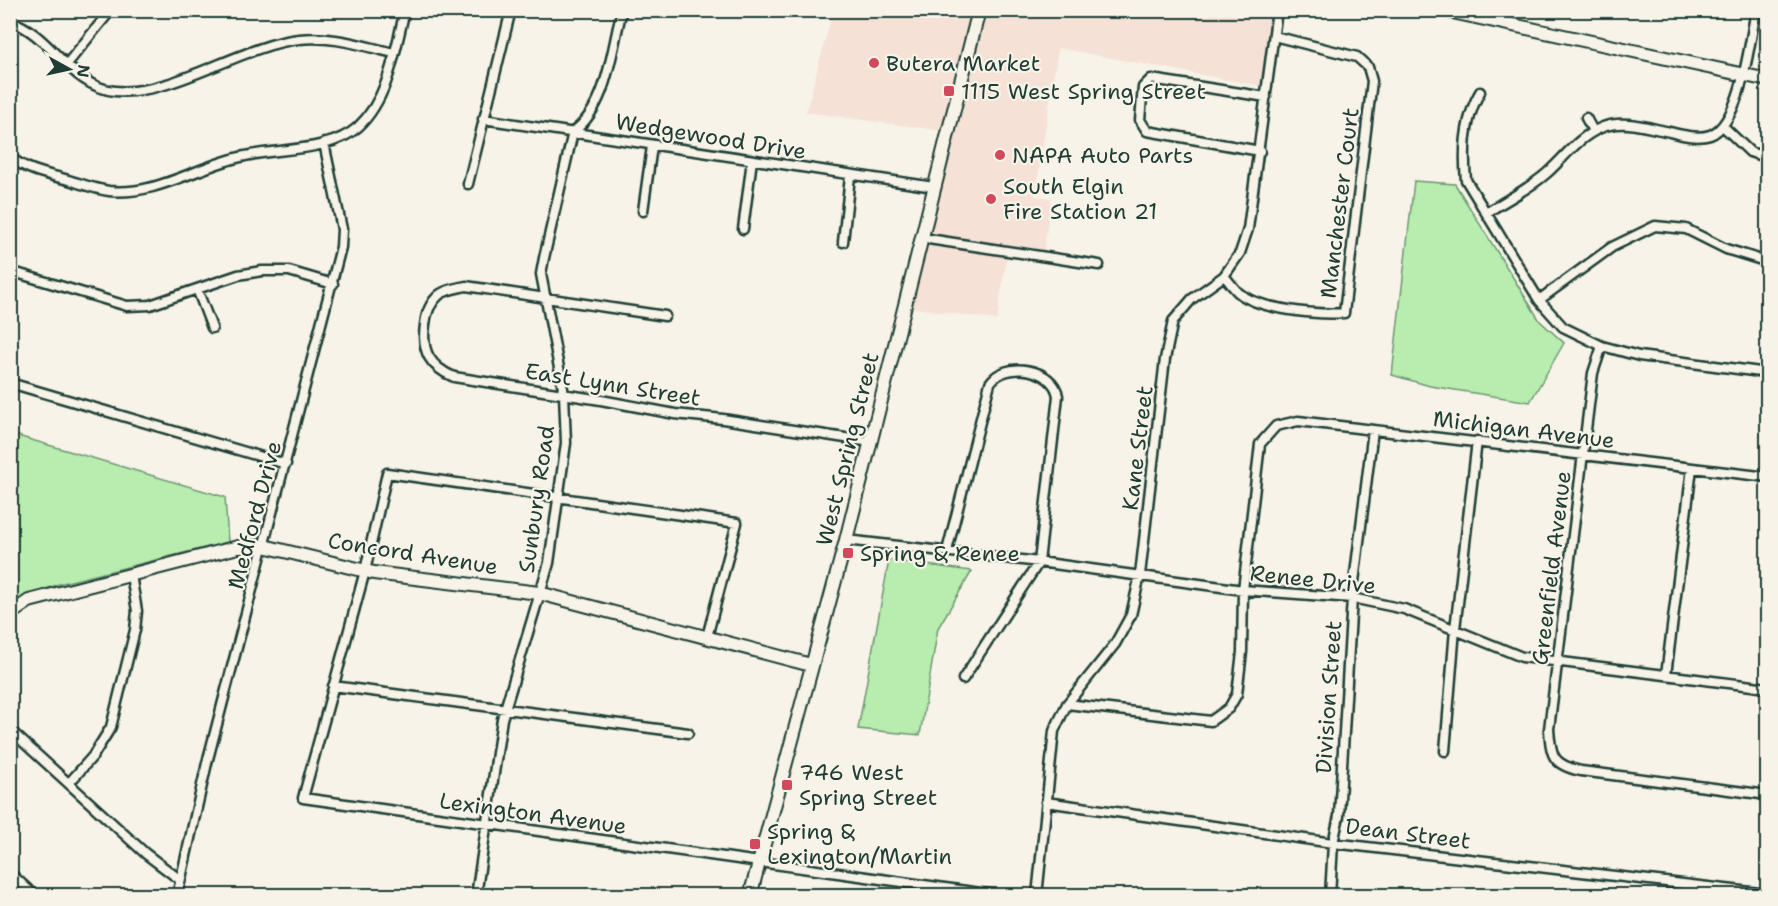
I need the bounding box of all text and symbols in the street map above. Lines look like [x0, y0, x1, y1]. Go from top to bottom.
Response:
north arrow [39, 39, 99, 99]
place label: Butera Market [886, 49, 1040, 78]
marker: Butera Market [867, 56, 881, 70]
text: N [72, 63, 95, 79]
place label: 1115 West Spring Street [961, 77, 1206, 106]
marker: 1115 West Spring Street [942, 84, 956, 98]
street label: Manchester Court [1313, 106, 1366, 300]
street label: Wedgewood Drive [613, 107, 808, 166]
place label: NAPA Auto Parts [1012, 141, 1193, 170]
marker: NAPA Auto Parts [993, 148, 1007, 162]
place label: South Elgin Fire Station 21 [1003, 172, 1157, 226]
marker: South Elgin Fire Station 21 [984, 192, 998, 206]
street label: West Spring Street [809, 349, 886, 549]
street label: East Lynn Street [523, 356, 703, 413]
street label: Kane Street [1115, 384, 1160, 512]
street label: Michigan Avenue [1431, 404, 1616, 455]
street label: Sunbury Road [512, 423, 561, 575]
street label: Medford Drive [221, 438, 288, 592]
street label: Greenfield Avenue [1525, 469, 1578, 667]
street label: Concord Avenue [326, 526, 500, 581]
place label: Spring & Renee [860, 539, 1020, 568]
marker: Spring & Renee [841, 546, 855, 560]
street label: Renee Drive [1249, 558, 1377, 601]
street label: Division Street [1309, 620, 1348, 775]
place label: 746 West Spring Street [799, 758, 937, 812]
marker: 746 West Spring Street [780, 778, 794, 792]
street label: Lexington Avenue [437, 786, 628, 841]
street label: Dean Street [1344, 811, 1472, 856]
place label: Spring & Lexington/Martin [767, 817, 952, 871]
marker: Spring & Lexington/Martin [748, 837, 762, 851]

